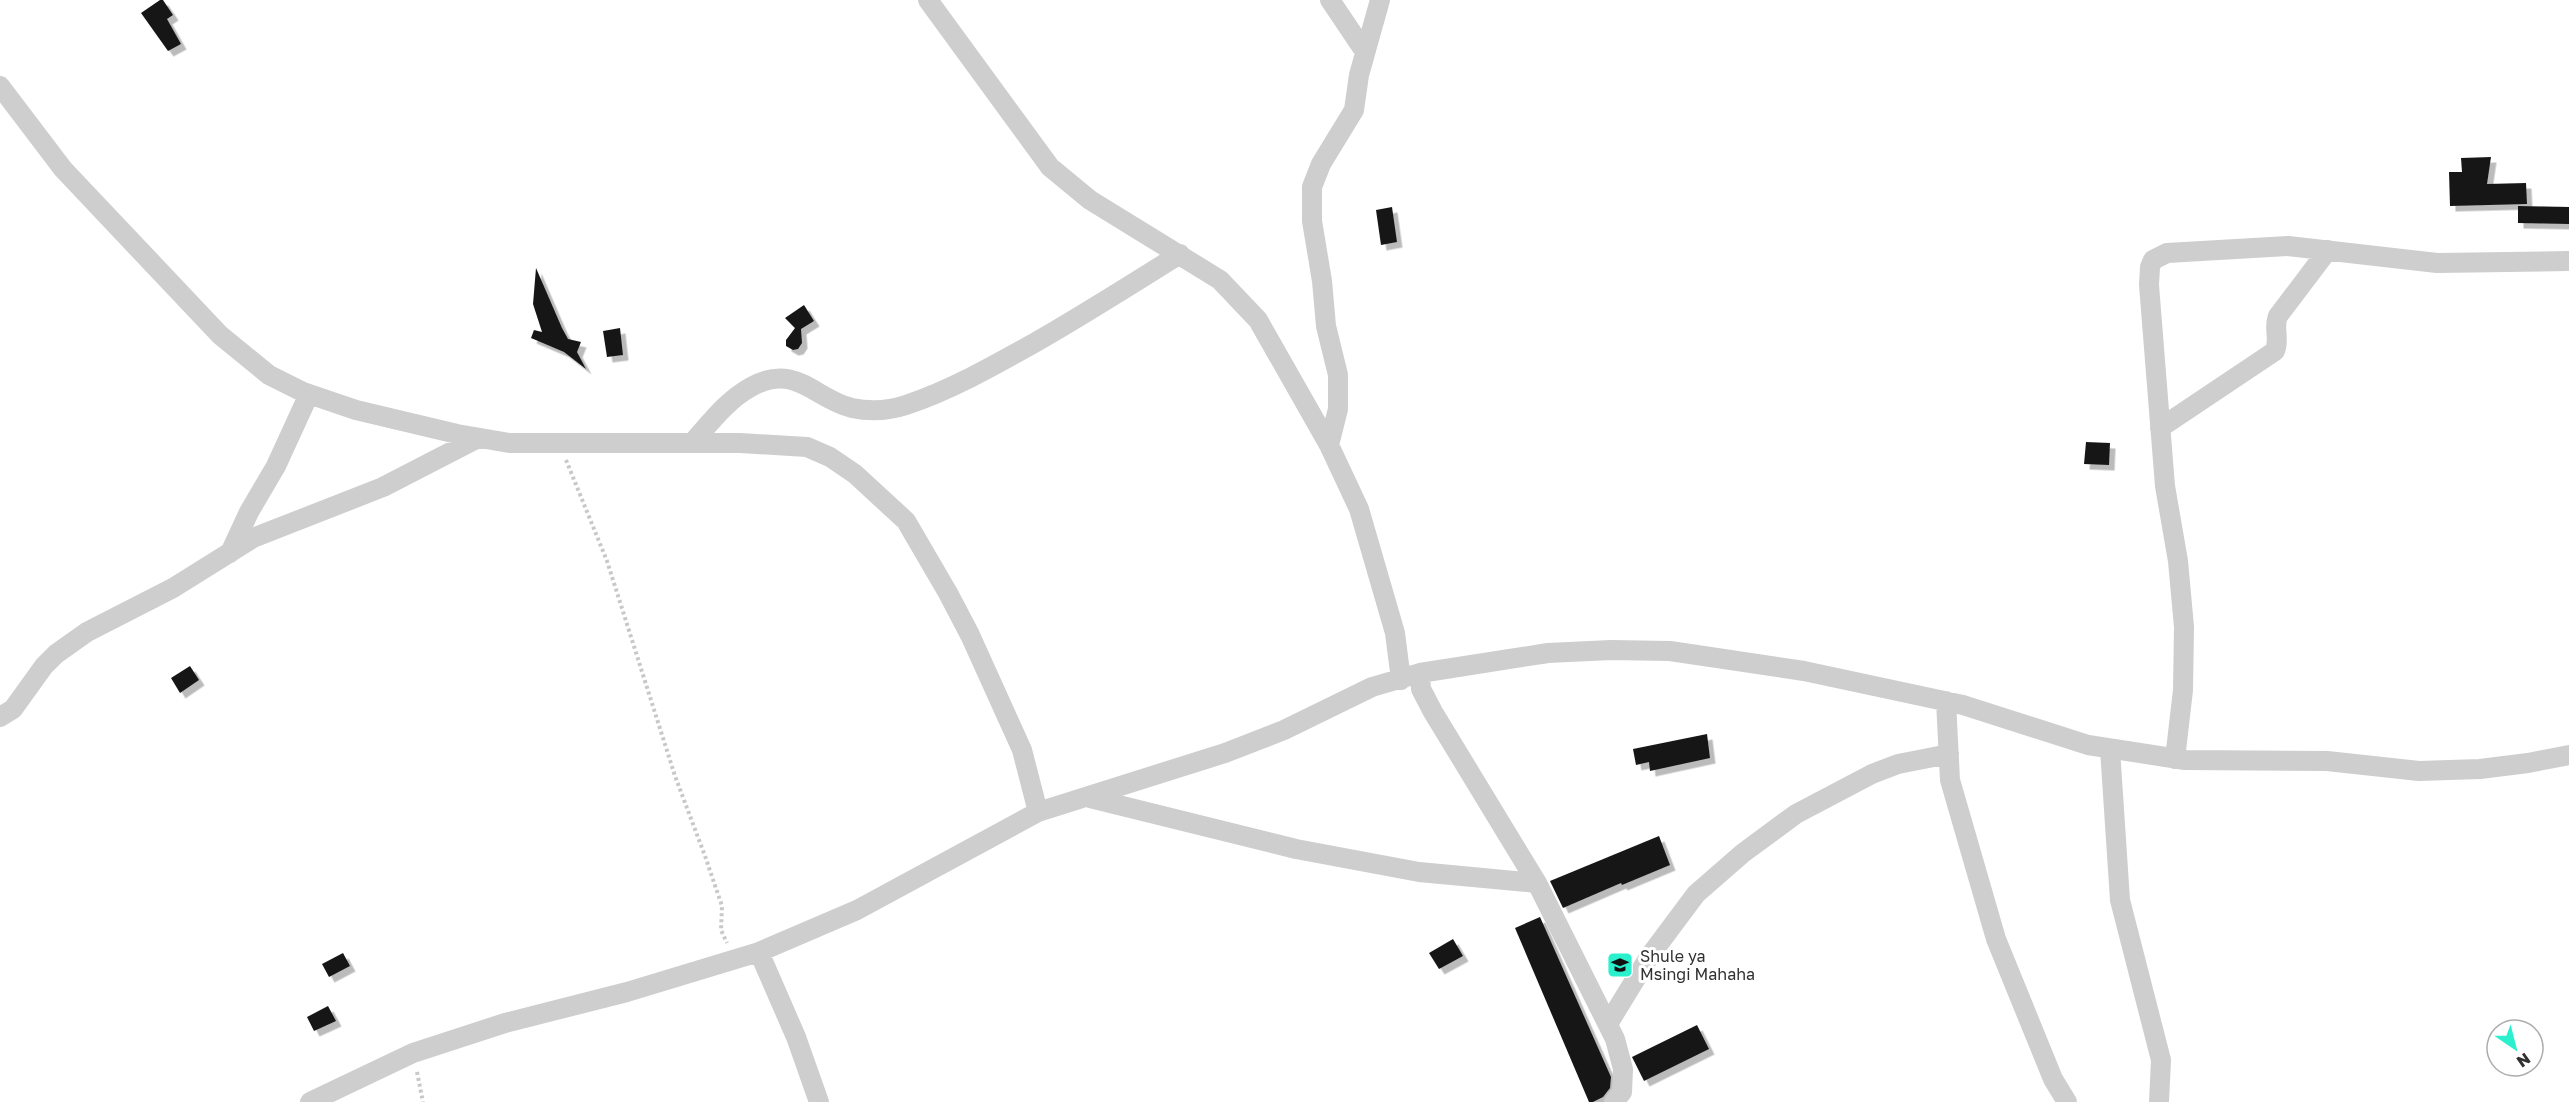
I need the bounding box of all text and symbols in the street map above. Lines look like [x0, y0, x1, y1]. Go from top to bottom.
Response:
place label: Shule ya Msingi Mahaha [1640, 946, 1755, 984]
school or university icon: Shule ya Msingi Mahaha [1605, 950, 1635, 980]
north arrow [2485, 1018, 2545, 1078]
text: N [2513, 1049, 2534, 1072]

